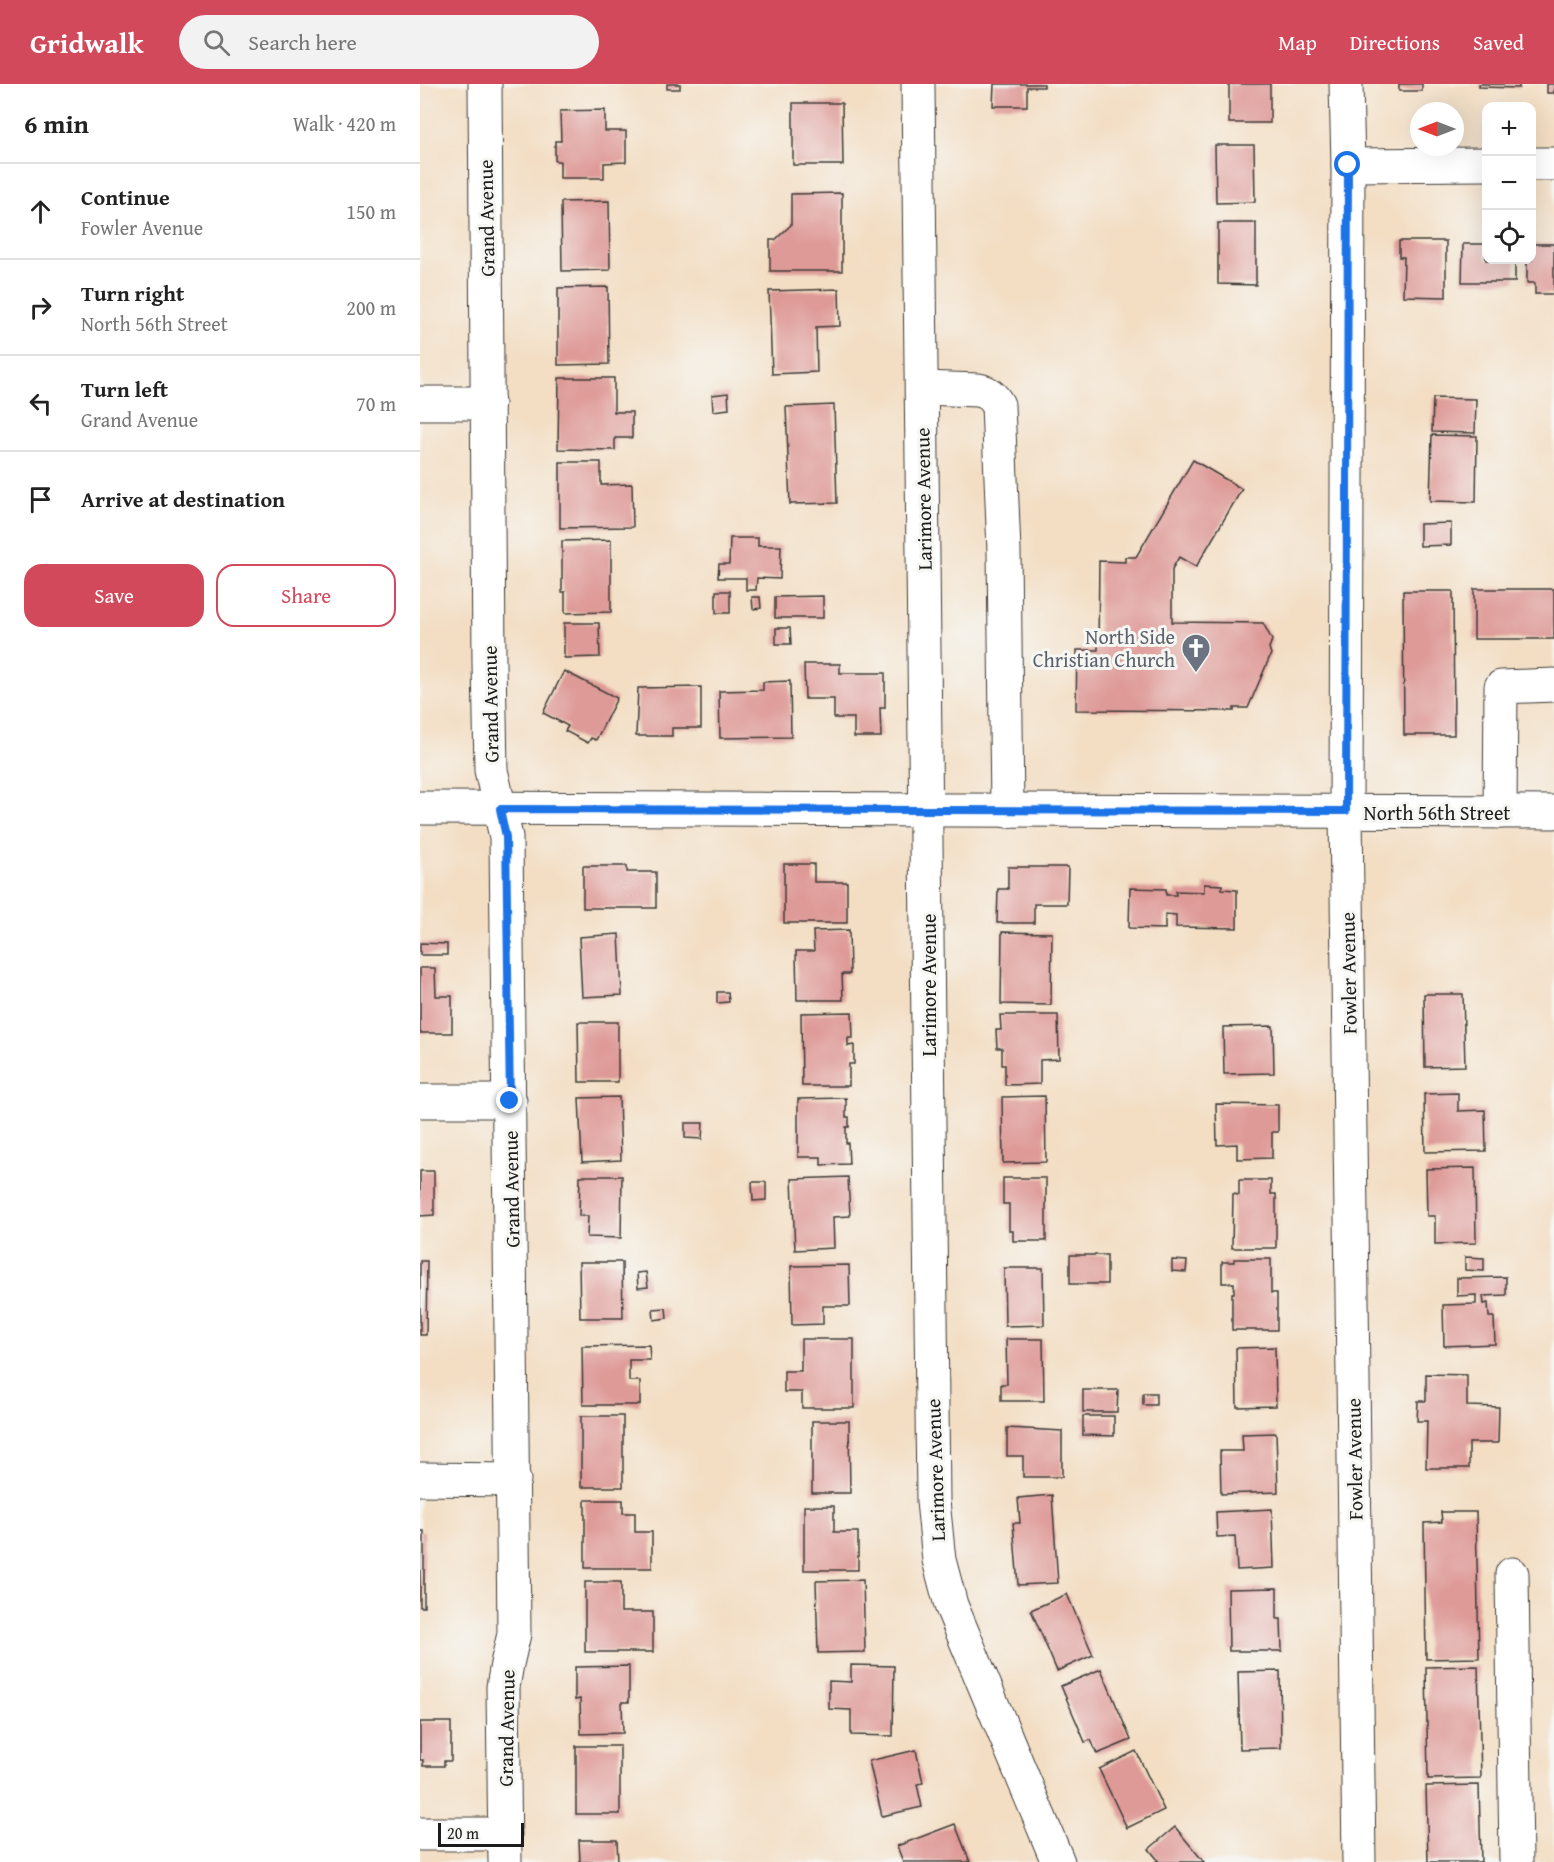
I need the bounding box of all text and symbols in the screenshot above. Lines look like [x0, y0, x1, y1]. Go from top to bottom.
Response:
search box [179, 15, 599, 69]
text: Gridwalk [30, 22, 143, 63]
icon: search [200, 26, 233, 59]
text: Search here [248, 26, 357, 58]
text: Map [1278, 27, 1317, 58]
text: Directions [1350, 27, 1440, 58]
text: Saved [1473, 27, 1524, 58]
north arrow [1410, 102, 1464, 156]
map controls [1482, 102, 1536, 264]
button: + [1482, 102, 1536, 156]
text: 6 min [24, 104, 89, 143]
text: Walk · 420 m [293, 109, 396, 138]
route start [1334, 151, 1360, 177]
button: − [1482, 156, 1536, 210]
street label: Grand Avenue [470, 159, 502, 277]
text: Continue [81, 181, 170, 213]
icon: ahead [24, 195, 57, 228]
text: 150 m [346, 197, 396, 226]
button: locate [1482, 210, 1536, 264]
text: Fowler Avenue [81, 213, 203, 242]
text: Turn right [81, 277, 184, 309]
icon: right [24, 291, 57, 324]
text: 200 m [346, 293, 396, 322]
text: North 56th Street [81, 309, 228, 338]
text: Turn left [81, 373, 168, 405]
icon: left [24, 387, 57, 420]
text: 70 m [356, 389, 396, 418]
text: Grand Avenue [81, 405, 198, 434]
street label: Larimore Avenue [907, 427, 939, 571]
icon: arrive [24, 483, 57, 516]
text: Arrive at destination [81, 483, 285, 515]
button: Save [24, 564, 204, 627]
button: Share [216, 564, 396, 627]
place label: North Side Christian Church [1033, 622, 1175, 674]
church icon: North Side Christian Church [1180, 632, 1212, 674]
street label: Grand Avenue [474, 645, 506, 763]
street label: North 56th Street [1364, 798, 1510, 827]
street label: Fowler Avenue [1332, 912, 1364, 1034]
street label: Larimore Avenue [914, 914, 943, 1056]
route end [496, 1087, 522, 1113]
street label: Grand Avenue [495, 1130, 527, 1248]
street label: Larimore Avenue [918, 1398, 952, 1542]
street label: Fowler Avenue [1338, 1398, 1370, 1520]
street label: Grand Avenue [490, 1669, 522, 1787]
scale bar [438, 1820, 524, 1848]
text: 20 m [447, 1821, 479, 1845]

